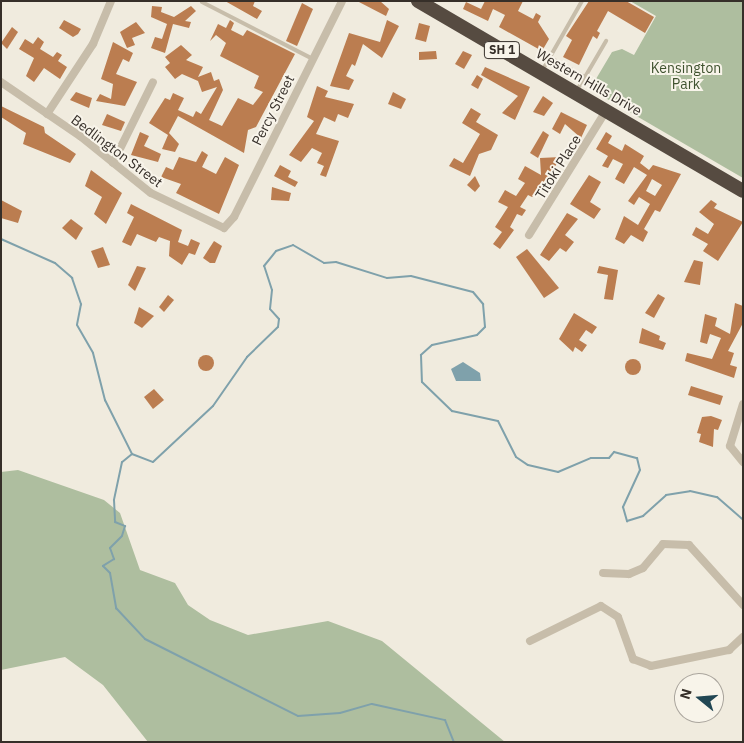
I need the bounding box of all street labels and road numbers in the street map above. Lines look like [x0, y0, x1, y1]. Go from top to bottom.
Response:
road number: SH 1 [483, 40, 521, 60]
street label: Western Hills Drive [533, 45, 645, 119]
street label: Percy Street [248, 72, 298, 148]
street label: Bedlington Street [68, 111, 166, 191]
street label: Titoki Place [532, 132, 584, 202]

